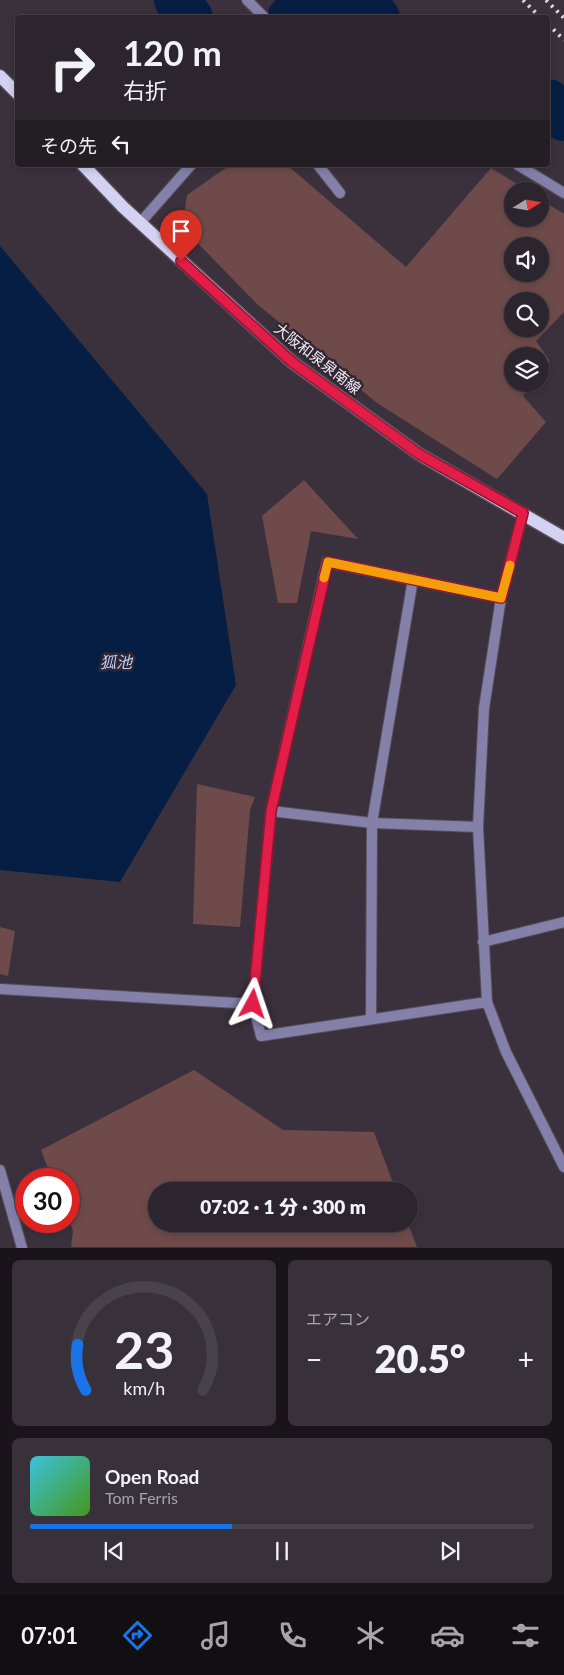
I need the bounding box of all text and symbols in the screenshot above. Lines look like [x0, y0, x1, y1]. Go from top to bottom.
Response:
text: 120 m [123, 31, 222, 73]
icon: right [40, 35, 105, 100]
text: 右折 [123, 77, 167, 104]
icon: left [107, 130, 135, 158]
text: その先 [40, 134, 97, 157]
north arrow [504, 182, 549, 228]
map controls [504, 182, 549, 392]
pin [160, 210, 202, 261]
icon: arrive [167, 217, 195, 245]
button: sound [504, 237, 549, 282]
button: search [504, 292, 549, 337]
street label: 大阪和泉泉南線 [271, 319, 365, 397]
button: layers [504, 347, 549, 392]
water label: 狐池 [100, 652, 134, 671]
position arrow [226, 977, 278, 1029]
speed limit sign: 30 [15, 1168, 80, 1233]
text: 07:02 · 1 分 · 300 m [200, 1195, 366, 1218]
text: エアコン [306, 1309, 370, 1328]
text: 23 [114, 1318, 174, 1380]
text: 20.5° [374, 1335, 466, 1381]
text: − [306, 1342, 322, 1376]
text: + [518, 1342, 534, 1376]
text: km/h [123, 1377, 165, 1399]
text: Open Road [105, 1465, 199, 1488]
text: Tom Ferris [105, 1488, 178, 1507]
icon: previous [100, 1537, 128, 1565]
icon: pause [268, 1537, 296, 1565]
icon: next [436, 1537, 464, 1565]
icon: directions [120, 1618, 155, 1653]
icon: music [198, 1618, 233, 1653]
icon: phone [275, 1618, 310, 1653]
icon: climate [353, 1618, 388, 1653]
icon: car [430, 1618, 465, 1653]
icon: filters [508, 1618, 543, 1653]
text: 07:01 [21, 1622, 78, 1649]

